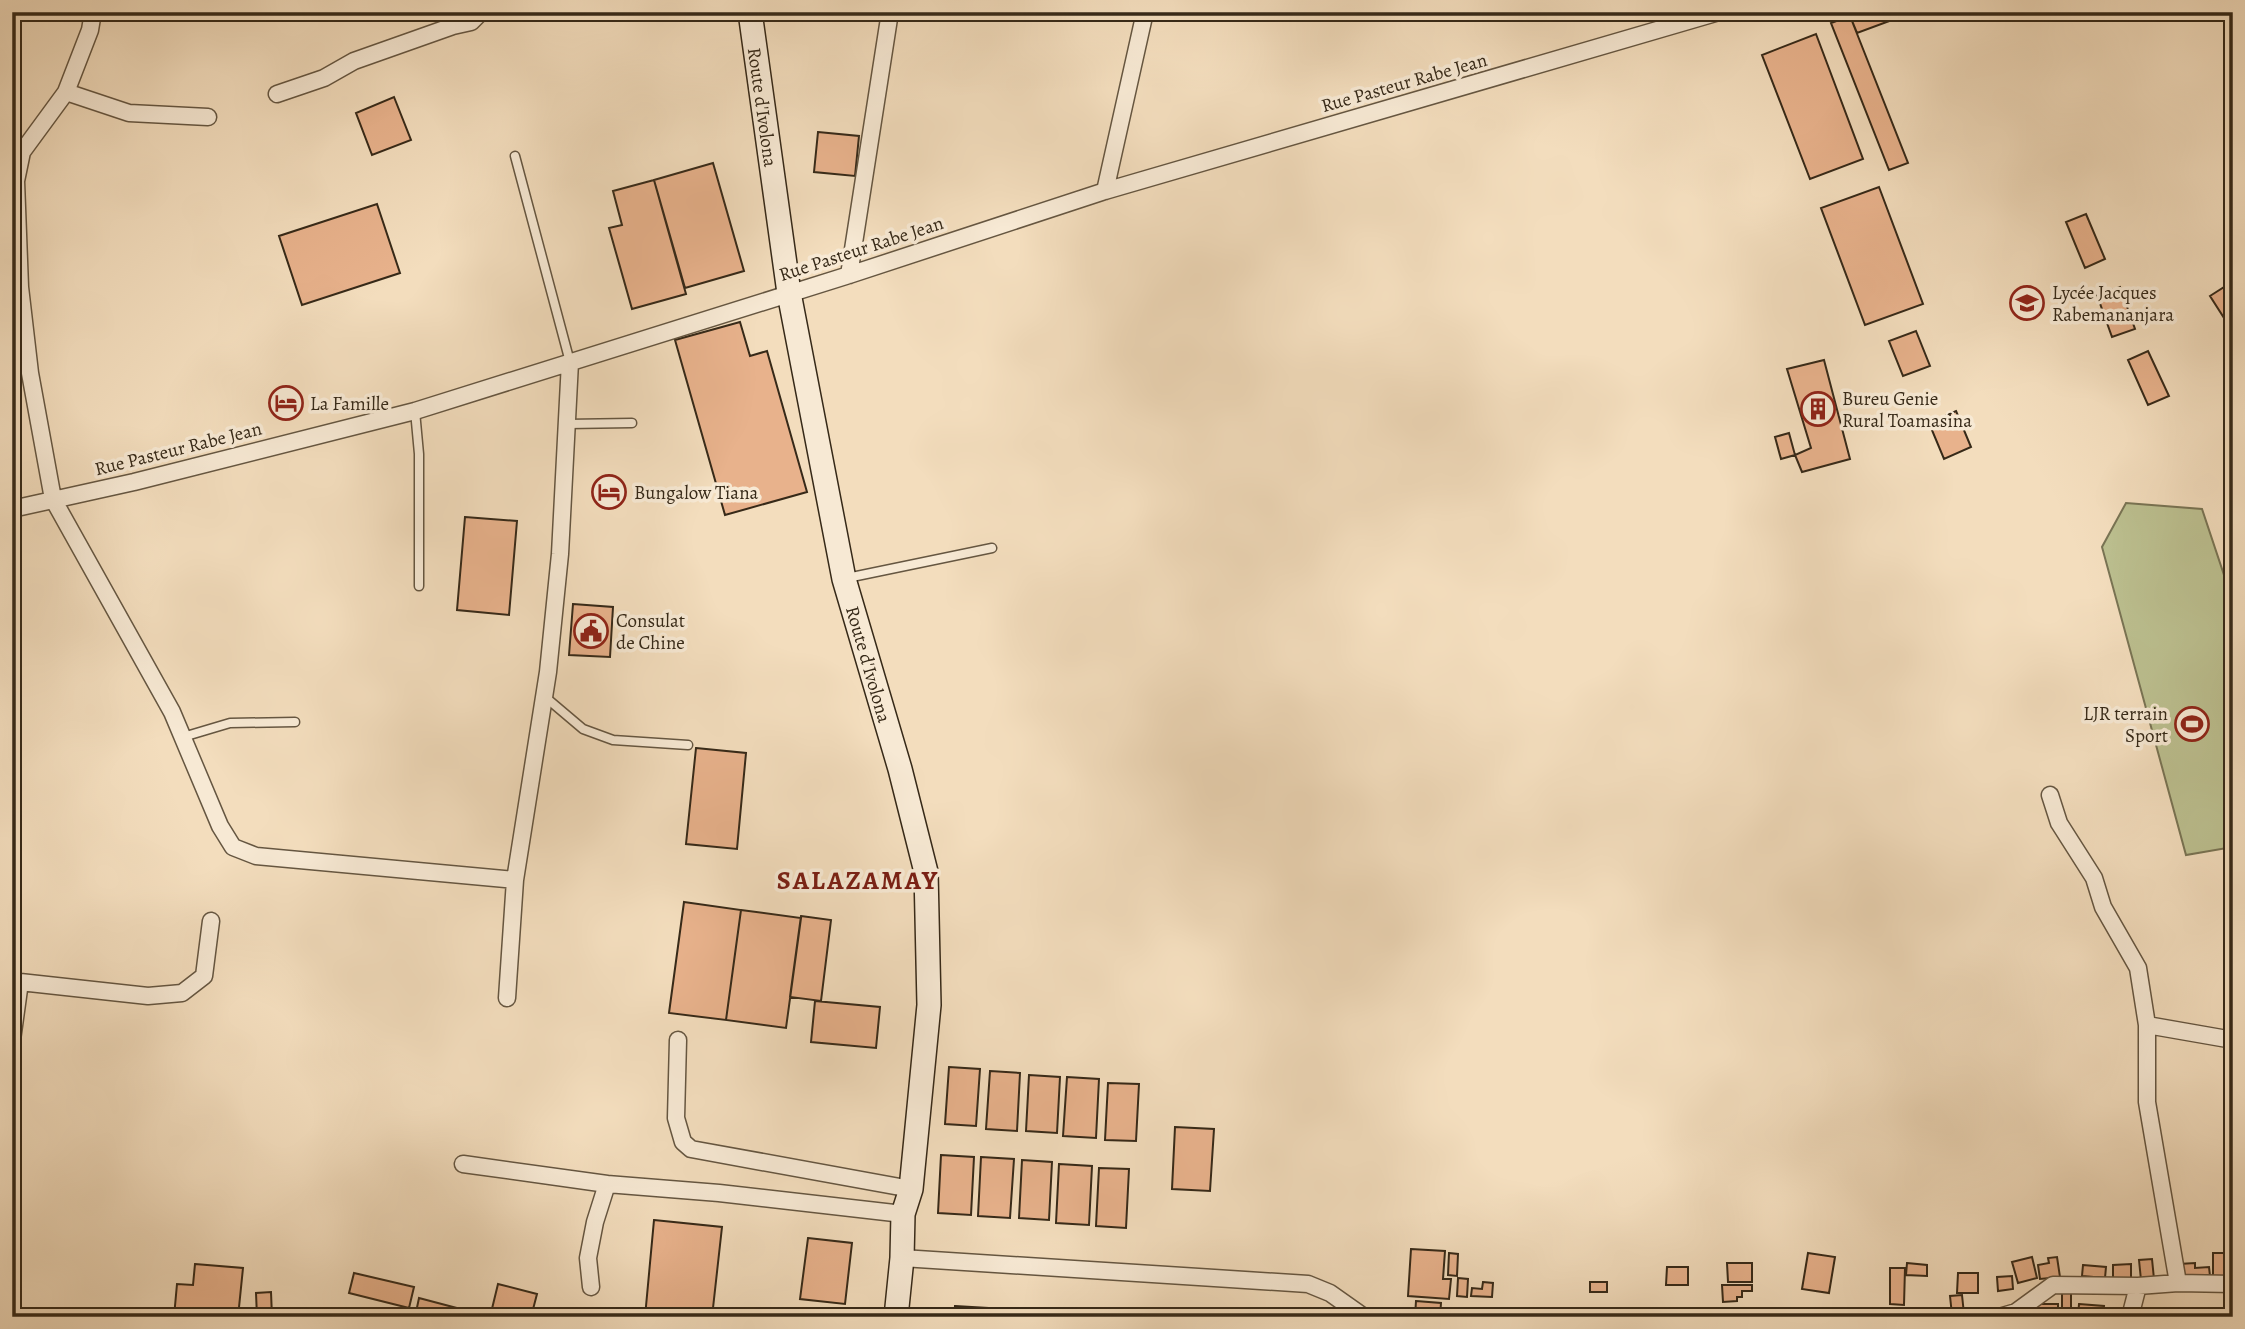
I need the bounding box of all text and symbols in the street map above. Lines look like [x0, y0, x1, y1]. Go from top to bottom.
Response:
street label: Route d'Ivolona [741, 46, 783, 169]
street label: Rue Pasteur Rabe Jean [1318, 47, 1490, 119]
street label: Rue Pasteur Rabe Jean [776, 210, 947, 288]
place label: Lycée Jacques Rabemananjara [2052, 280, 2174, 328]
school or university icon: Lycée Jacques Rabemananjara [2008, 284, 2046, 322]
hotel icon: La Famille [267, 384, 305, 422]
place label: Bureu Genie Rural Toamasina [1842, 386, 1972, 434]
building icon: Bureu Genie Rural Toamasina [1799, 390, 1837, 428]
place label: La Famille [310, 391, 389, 417]
street label: Rue Pasteur Rabe Jean [92, 416, 265, 482]
hotel icon: Bungalow Tiana [590, 473, 628, 511]
place label: Bungalow Tiana [634, 480, 759, 506]
street label: Route d'Ivolona [839, 603, 897, 726]
place label: Consulat de Chine [616, 608, 685, 656]
public building icon: Consulat de Chine [572, 612, 610, 650]
place label: LJR terrain Sport [2083, 701, 2168, 749]
sports icon: LJR terrain Sport [2173, 705, 2211, 743]
district label: SALAZAMAY [777, 863, 939, 898]

